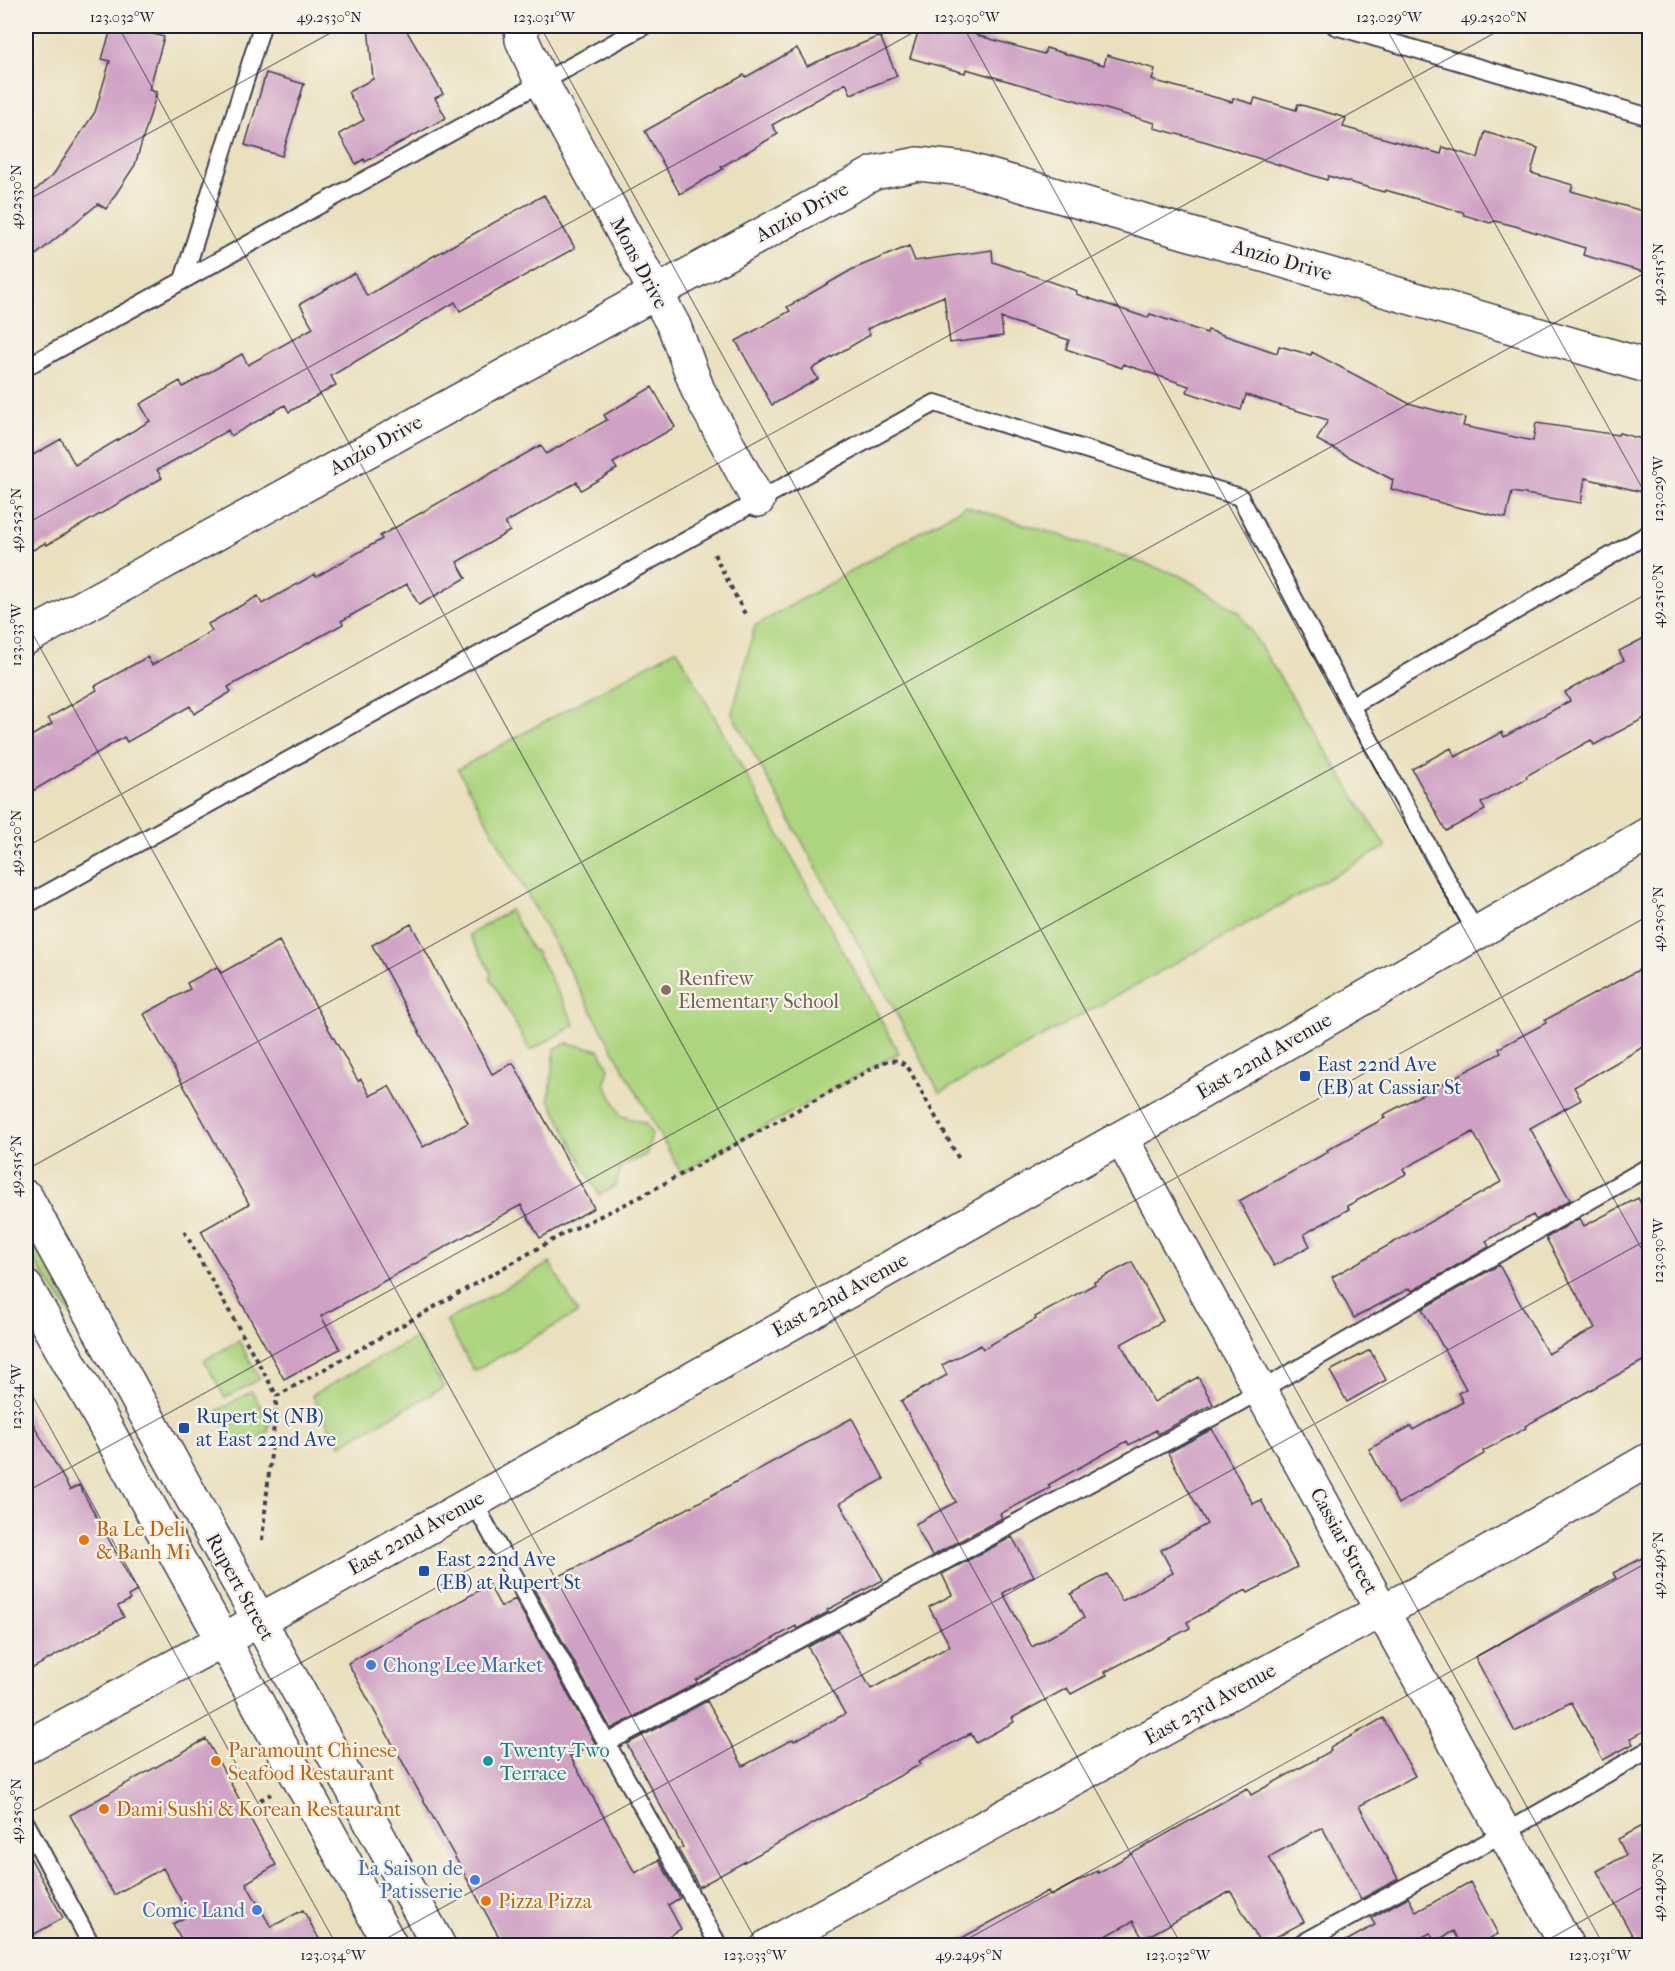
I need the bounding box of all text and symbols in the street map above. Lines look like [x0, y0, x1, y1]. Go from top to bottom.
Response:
text: 123.032°W [90, 8, 155, 26]
text: 49.2530°N [296, 8, 362, 26]
text: 123.031°W [513, 8, 576, 26]
text: 123.030°W [934, 8, 1001, 26]
text: 123.029°W [1356, 8, 1423, 26]
text: 49.2520°N [1461, 8, 1528, 26]
text: 49.2530°N [7, 164, 25, 230]
street label: Anzio Drive [751, 177, 852, 247]
street label: Mons Drive [605, 213, 673, 313]
street label: Anzio Drive [1229, 235, 1335, 285]
text: 49.2515°N [1649, 242, 1667, 305]
street label: Anzio Drive [325, 410, 426, 480]
text: 123.029°W [1649, 455, 1667, 522]
text: 49.2525°N [7, 487, 25, 552]
text: 49.2510°N [1649, 563, 1667, 628]
text: 123.033°W [7, 602, 25, 666]
text: 49.2520°N [7, 809, 25, 876]
text: 49.2505°N [1649, 886, 1667, 952]
place label: Renfrew Elementary School [678, 967, 840, 1013]
marker: Renfrew Elementary School [659, 983, 673, 997]
street label: East 22nd Avenue [1192, 1008, 1336, 1104]
place label: East 22nd Ave (EB) at Cassiar St [1317, 1053, 1461, 1099]
marker: East 22nd Ave (EB) at Cassiar St [1298, 1069, 1312, 1083]
text: 49.2515°N [7, 1134, 25, 1197]
text: 123.030°W [1649, 1217, 1667, 1284]
street label: East 22nd Avenue [768, 1248, 912, 1342]
text: 123.034°W [7, 1363, 25, 1430]
place label: Rupert St (NB) at East 22nd Ave [196, 1405, 336, 1451]
marker: Rupert St (NB) at East 22nd Ave [177, 1421, 191, 1435]
street label: Cassiar Street [1305, 1484, 1383, 1598]
street label: East 22nd Avenue [344, 1486, 488, 1580]
place label: Ba Le Deli & Banh Mi [96, 1518, 190, 1564]
street label: Rupert Street [201, 1529, 279, 1645]
text: 49.2495°N [1649, 1531, 1667, 1599]
marker: Ba Le Deli & Banh Mi [77, 1533, 91, 1547]
place label: East 22nd Ave (EB) at Rupert St [436, 1548, 581, 1594]
marker: East 22nd Ave (EB) at Rupert St [417, 1564, 431, 1578]
place label: Chong Lee Market [383, 1654, 543, 1677]
marker: Chong Lee Market [364, 1658, 378, 1672]
street label: East 23rd Avenue [1140, 1658, 1280, 1750]
place label: Paramount Chinese Seafood Restaurant [228, 1739, 397, 1785]
place label: Twenty-Two Terrace [500, 1739, 610, 1785]
marker: Paramount Chinese Seafood Restaurant [209, 1754, 223, 1768]
marker: Twenty-Two Terrace [481, 1754, 495, 1768]
text: 49.2505°N [7, 1778, 25, 1844]
place label: Dami Sushi & Korean Restaurant [116, 1798, 402, 1821]
marker: Dami Sushi & Korean Restaurant [97, 1802, 111, 1816]
text: 49.2490°N [1649, 1852, 1667, 1922]
place label: La Saison de Patisserie [358, 1857, 463, 1903]
marker: La Saison de Patisserie [468, 1873, 482, 1887]
place label: Pizza Pizza [498, 1890, 593, 1913]
marker: Pizza Pizza [479, 1894, 493, 1908]
place label: Comic Land [142, 1899, 246, 1922]
marker: Comic Land [250, 1903, 264, 1917]
text: 123.034°W [300, 1946, 367, 1964]
text: 123.033°W [724, 1946, 788, 1964]
text: 49.2495°N [935, 1946, 1003, 1964]
text: 123.032°W [1146, 1946, 1211, 1964]
text: 123.031°W [1569, 1946, 1632, 1964]

